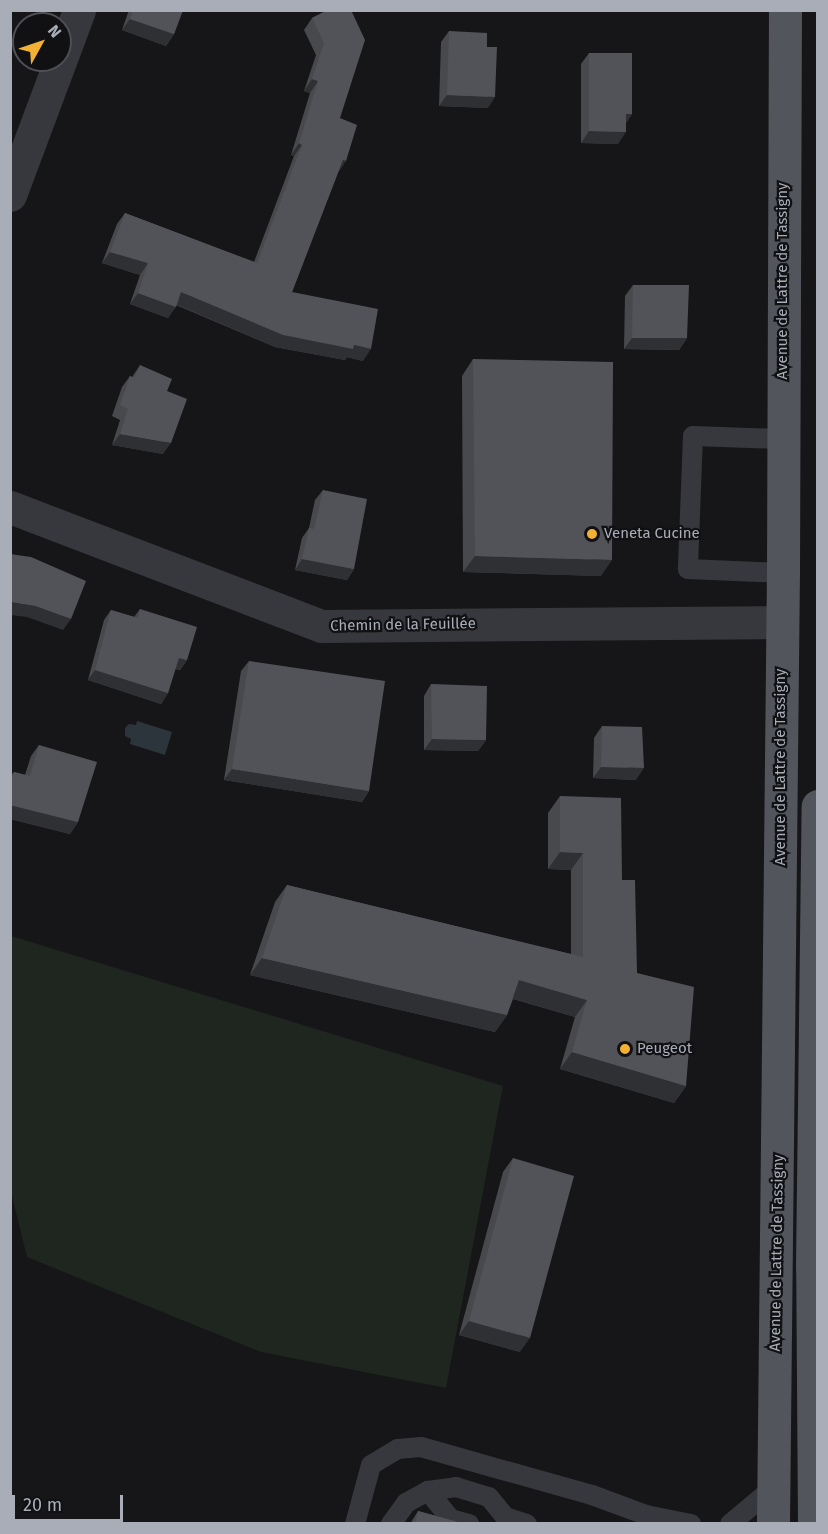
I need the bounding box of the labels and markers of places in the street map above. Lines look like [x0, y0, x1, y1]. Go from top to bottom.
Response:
place label: Veneta Cucine [604, 525, 700, 543]
marker: Veneta Cucine [585, 527, 599, 541]
place label: Peugeot [637, 1040, 692, 1058]
marker: Peugeot [618, 1042, 632, 1056]

